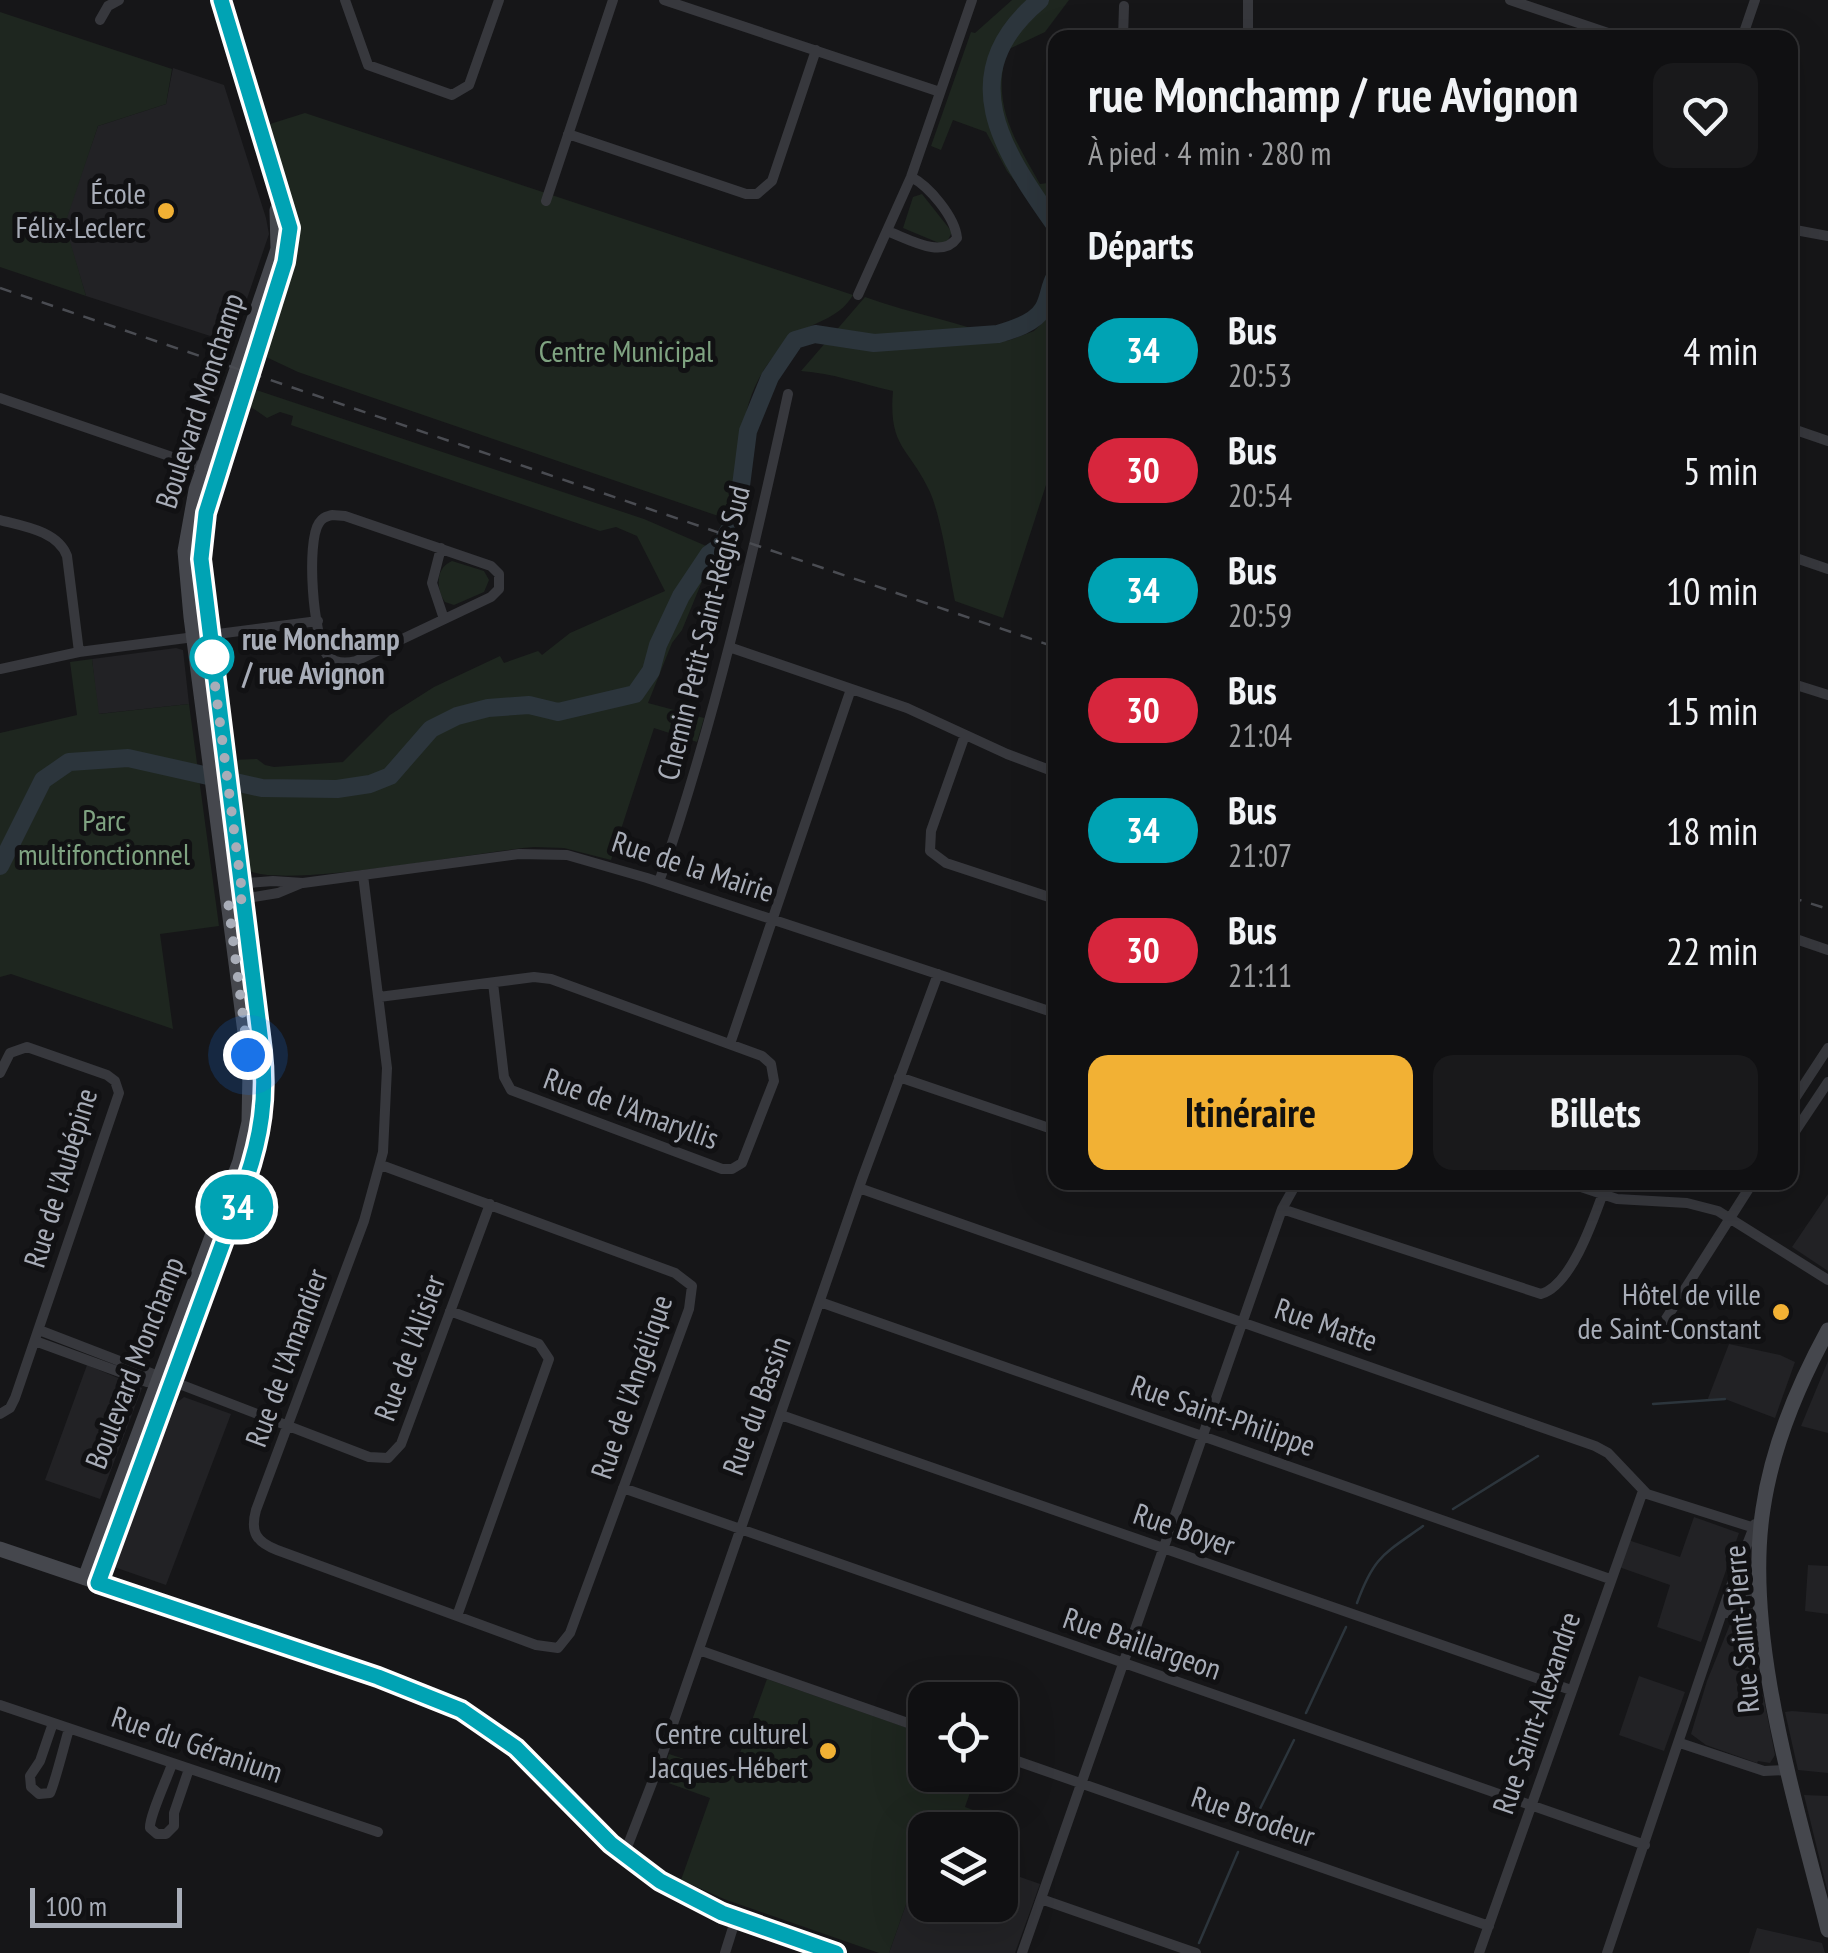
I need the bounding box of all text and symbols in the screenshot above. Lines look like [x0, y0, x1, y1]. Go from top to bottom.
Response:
text: rue Monchamp / rue Avignon [1088, 63, 1578, 125]
button: heart [1653, 63, 1758, 168]
text: À pied · 4 min · 280 m [1088, 132, 1331, 174]
place label: École Félix-Leclerc [15, 173, 146, 246]
marker: École Félix-Leclerc [155, 200, 177, 222]
text: Départs [1088, 220, 1194, 269]
street label: Boulevard Monchamp [145, 288, 252, 513]
text: Bus [1228, 305, 1277, 354]
text: 4 min [1683, 326, 1758, 375]
text: 34 [1126, 327, 1160, 373]
park label: Centre Municipal [539, 331, 713, 370]
text: 20:53 [1228, 354, 1292, 396]
text: Bus [1228, 425, 1277, 474]
text: 5 min [1683, 446, 1758, 495]
text: 30 [1126, 447, 1160, 493]
text: 20:54 [1228, 474, 1292, 516]
street label: Chemin Petit-Saint-Régis Sud [647, 481, 758, 784]
text: Bus [1228, 545, 1277, 594]
text: 10 min [1666, 566, 1758, 615]
text: 34 [1126, 567, 1160, 613]
text: 20:59 [1228, 594, 1292, 636]
place label: rue Monchamp / rue Avignon [241, 619, 400, 692]
marker: rue Monchamp / rue Avignon [191, 636, 233, 678]
text: Bus [1228, 665, 1277, 714]
text: 15 min [1666, 686, 1758, 735]
text: 30 [1126, 687, 1160, 733]
text: 21:04 [1228, 714, 1292, 756]
text: Bus [1228, 785, 1277, 834]
park label: Parc multifonctionnel [18, 800, 190, 873]
text: 18 min [1666, 806, 1758, 855]
text: 34 [1126, 807, 1160, 853]
street label: Rue de la Mairie [608, 821, 779, 910]
text: 21:07 [1228, 834, 1292, 876]
text: Bus [1228, 905, 1277, 954]
text: 22 min [1666, 926, 1758, 975]
text: 30 [1126, 927, 1160, 973]
text: 21:11 [1228, 954, 1292, 996]
your location [223, 1030, 273, 1080]
button: Itinéraire [1088, 1055, 1413, 1170]
button: Billets [1433, 1055, 1758, 1170]
street label: Rue de l'Amaryllis [539, 1058, 724, 1157]
street label: Rue de l'Aubépine [14, 1083, 105, 1272]
line badge: 34 [192, 1174, 282, 1240]
text: 34 [220, 1184, 254, 1230]
street label: Boulevard Monchamp [75, 1251, 192, 1474]
street label: Rue de l'Amandier [235, 1263, 336, 1452]
street label: Rue de l'Alisier [364, 1269, 453, 1426]
place label: Hôtel de ville de Saint-Constant [1578, 1274, 1762, 1347]
street label: Rue Matte [1270, 1288, 1383, 1359]
street label: Rue de l'Angélique [581, 1289, 680, 1484]
marker: Hôtel de ville de Saint-Constant [1770, 1301, 1792, 1323]
street label: Rue du Bassin [713, 1331, 799, 1480]
street label: Rue Saint-Philippe [1126, 1365, 1321, 1464]
street label: Rue Boyer [1129, 1493, 1241, 1564]
street label: Rue Saint-Pierre [1714, 1544, 1767, 1715]
street label: Rue Baillargeon [1058, 1597, 1226, 1688]
street label: Rue Saint-Alexandre [1483, 1606, 1588, 1819]
map controls [908, 1682, 1018, 1922]
button: locate [908, 1682, 1018, 1792]
street label: Rue du Géranium [107, 1696, 288, 1791]
place label: Centre culturel Jacques-Hébert [649, 1713, 809, 1786]
marker: Centre culturel Jacques-Hébert [817, 1740, 839, 1762]
street label: Rue Brodeur [1187, 1776, 1321, 1855]
button: layers [908, 1812, 1018, 1922]
scale bar [30, 1883, 182, 1928]
text: 100 m [45, 1887, 107, 1924]

